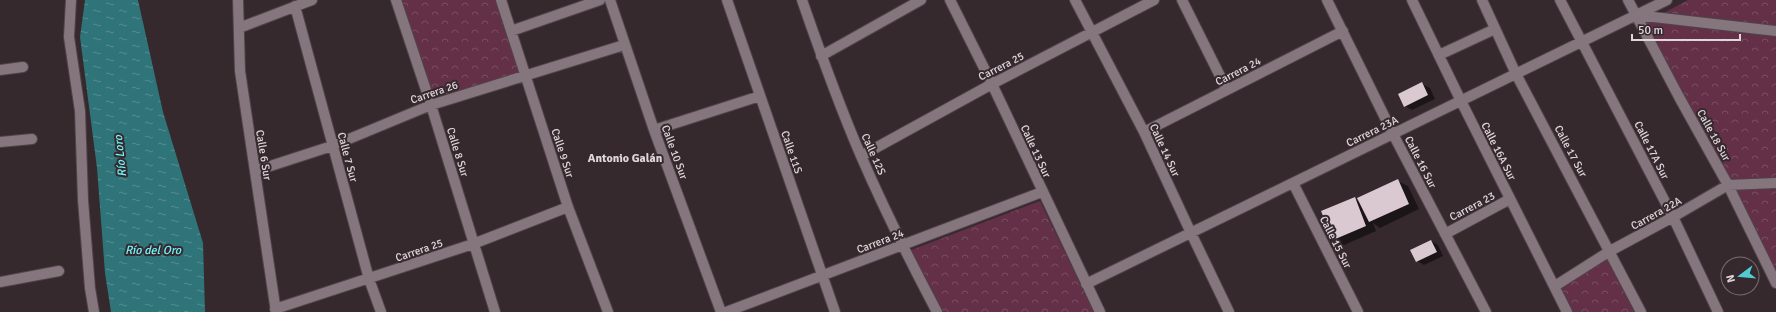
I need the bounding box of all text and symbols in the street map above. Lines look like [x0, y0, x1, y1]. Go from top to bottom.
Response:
scale bar [1632, 16, 1740, 42]
text: 50 m [1638, 23, 1663, 38]
street label: Carrera 25 [976, 49, 1026, 83]
street label: Carrera 24 [1213, 54, 1263, 88]
street label: Carrera 26 [409, 78, 460, 107]
street label: Calle 18 Sur [1694, 107, 1733, 163]
street label: Carrera 23A [1344, 113, 1401, 150]
street label: Calle 17A Sur [1631, 119, 1672, 181]
street label: Calle 16A Sur [1478, 120, 1519, 182]
street label: Calle 14 Sur [1147, 122, 1182, 179]
street label: Calle 10 Sur [659, 123, 690, 181]
street label: Calle 13 Sur [1018, 123, 1053, 180]
street label: Calle 17 Sur [1551, 123, 1590, 179]
street label: Calle 8 Sur [444, 126, 471, 178]
street label: Calle 9 Sur [548, 127, 577, 179]
street label: Calle 6 Sur [253, 129, 274, 181]
street label: Calle 11S [778, 129, 805, 175]
street label: Calle 7 Sur [335, 131, 360, 183]
street label: Calle 12S [859, 131, 888, 177]
water label: Río Loro [111, 134, 130, 178]
street label: Calle 16 Sur [1402, 134, 1439, 190]
district label: Antonio Galán [588, 151, 663, 166]
street label: Carrera 23 [1447, 189, 1497, 224]
street label: Carrera 22A [1629, 194, 1684, 233]
street label: Calle 15 Sur [1317, 214, 1354, 270]
street label: Carrera 24 [855, 227, 906, 256]
street label: Carrera 25 [394, 236, 445, 265]
water label: Río del Oro [125, 243, 182, 258]
north arrow [1720, 256, 1760, 296]
text: N [1724, 273, 1738, 284]

